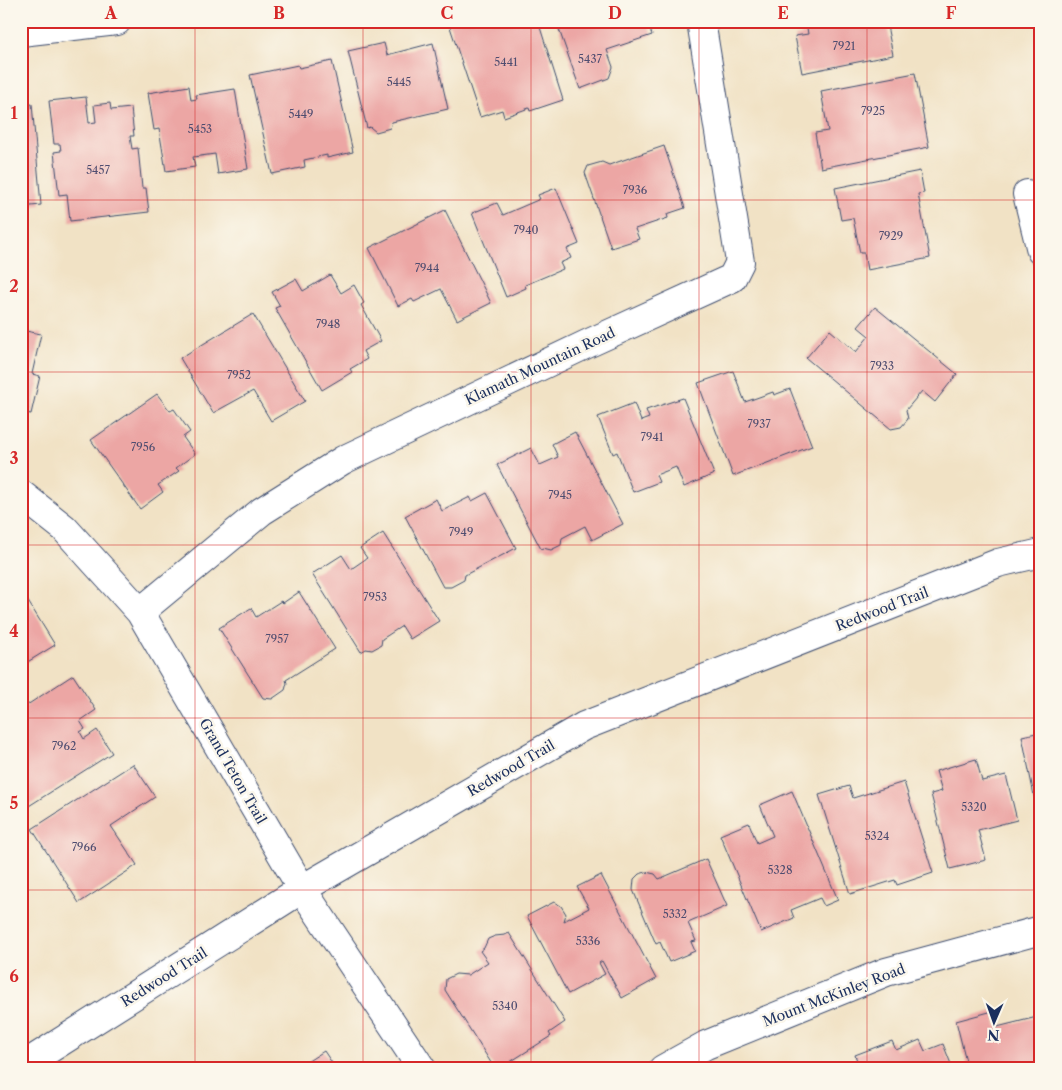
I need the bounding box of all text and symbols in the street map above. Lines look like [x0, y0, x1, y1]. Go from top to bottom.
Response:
text: A [104, 3, 118, 23]
text: B [273, 3, 285, 23]
text: C [441, 3, 453, 23]
text: D [608, 3, 622, 23]
text: E [777, 3, 789, 23]
text: F [946, 3, 957, 23]
house number: 7921 [833, 39, 856, 53]
house number: 5437 [578, 52, 602, 66]
house number: 5441 [494, 55, 518, 69]
house number: 5445 [387, 75, 411, 89]
text: 1 [10, 103, 18, 123]
house number: 7925 [861, 104, 885, 118]
house number: 5449 [288, 107, 314, 121]
house number: 5453 [188, 122, 212, 136]
house number: 5457 [86, 163, 110, 177]
house number: 7936 [623, 183, 648, 197]
house number: 7940 [513, 223, 539, 237]
house number: 7929 [879, 229, 903, 243]
house number: 7944 [415, 261, 439, 275]
text: 2 [9, 276, 19, 296]
house number: 7948 [316, 317, 340, 331]
street label: Klamath Mountain Road [462, 323, 618, 409]
house number: 7933 [870, 359, 894, 373]
house number: 7952 [227, 368, 251, 382]
house number: 7937 [747, 417, 771, 431]
house number: 7941 [641, 430, 664, 444]
house number: 7956 [131, 440, 156, 454]
text: 3 [9, 448, 19, 468]
house number: 7945 [548, 488, 572, 502]
house number: 7949 [449, 525, 473, 539]
street label: Redwood Trail [833, 583, 931, 635]
house number: 7953 [363, 590, 387, 604]
text: 4 [9, 621, 19, 641]
house number: 7957 [265, 632, 289, 646]
street label: Grand Teton Trail [195, 715, 271, 827]
street label: Redwood Trail [464, 736, 558, 800]
house number: 7962 [52, 739, 76, 753]
text: 5 [10, 793, 19, 813]
house number: 5320 [961, 800, 987, 814]
house number: 5324 [865, 829, 889, 843]
house number: 7966 [72, 840, 97, 854]
house number: 5328 [768, 863, 792, 877]
house number: 5332 [663, 907, 687, 921]
house number: 5336 [576, 934, 601, 948]
street label: Redwood Trail [118, 943, 210, 1011]
street label: Mount McKinley Road [760, 959, 908, 1030]
text: 6 [9, 966, 19, 986]
north arrow [970, 998, 1020, 1048]
house number: 5340 [492, 999, 518, 1013]
text: N [987, 1026, 1000, 1044]

